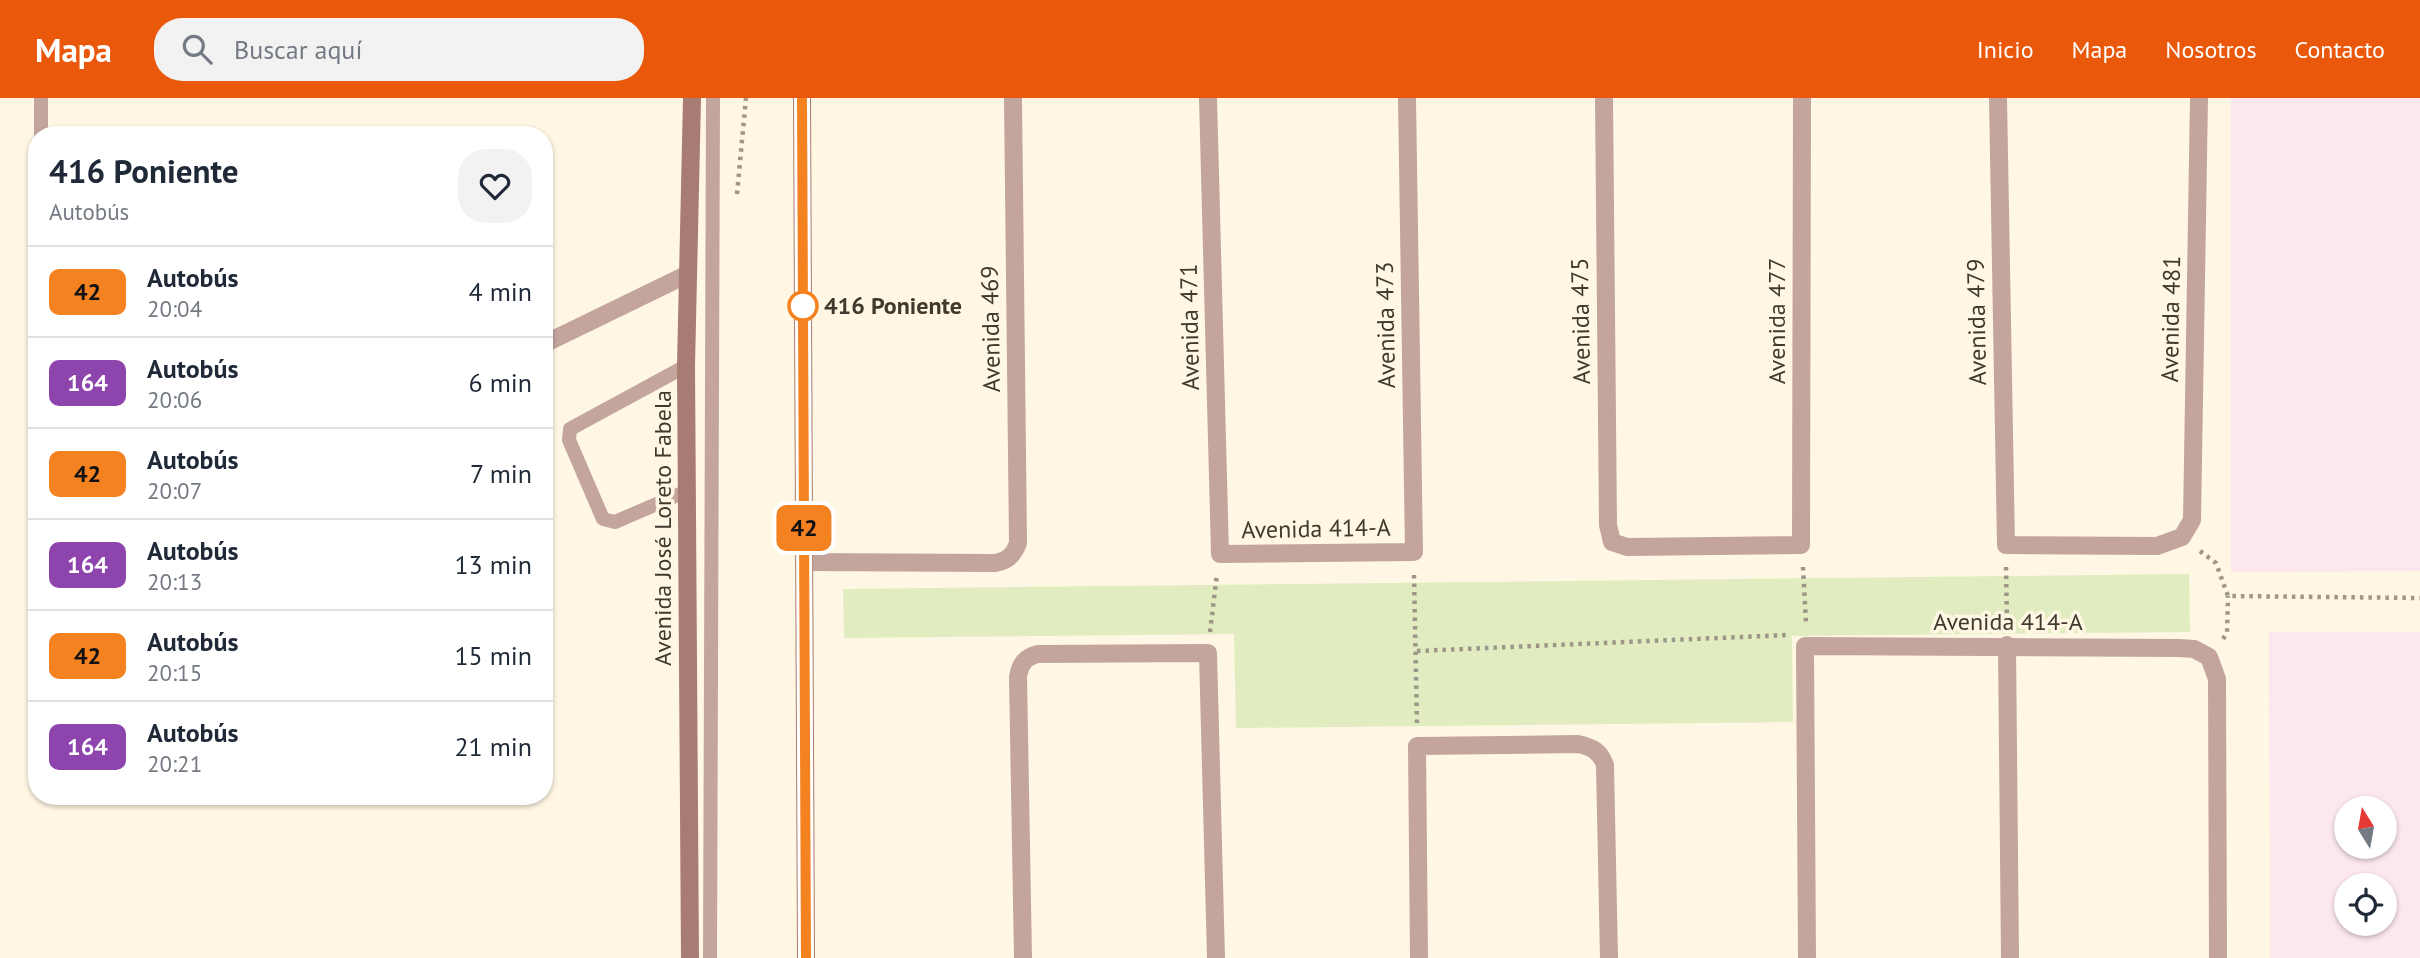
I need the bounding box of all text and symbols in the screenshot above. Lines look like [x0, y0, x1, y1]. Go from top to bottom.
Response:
search box [154, 18, 644, 81]
text: Mapa [35, 28, 112, 71]
icon: search [178, 30, 216, 68]
text: Buscar aquí [234, 33, 362, 66]
text: Inicio [1977, 34, 2034, 65]
text: Mapa [2072, 34, 2127, 65]
text: Nosotros [2165, 34, 2257, 65]
text: Contacto [2295, 34, 2385, 65]
text: 416 Poniente [49, 149, 239, 192]
button: heart [458, 149, 532, 223]
text: Autobús [49, 197, 129, 226]
street label: Avenida 481 [2154, 255, 2187, 383]
street label: Avenida 475 [1564, 257, 1597, 385]
street label: Avenida 477 [1761, 258, 1792, 384]
street label: Avenida 479 [1960, 258, 1993, 386]
text: Autobús [147, 261, 239, 294]
street label: Avenida 473 [1369, 261, 1402, 389]
street label: Avenida 471 [1173, 263, 1206, 391]
street label: Avenida 469 [974, 265, 1007, 393]
text: 4 min [469, 275, 532, 308]
text: 42 [74, 276, 101, 307]
place label: 416 Poniente [824, 290, 962, 321]
marker: 416 Poniente [788, 291, 818, 321]
text: 20:04 [147, 294, 202, 323]
text: Autobús [147, 352, 239, 385]
text: 6 min [469, 366, 532, 399]
text: 164 [67, 367, 108, 398]
text: 20:06 [147, 385, 202, 414]
street label: Avenida José Loreto Fabela [647, 390, 678, 666]
text: Autobús [147, 443, 239, 476]
text: 7 min [470, 457, 532, 490]
text: 42 [74, 458, 101, 489]
text: 20:07 [147, 476, 202, 505]
line badge: 42 [772, 505, 836, 551]
text: 42 [790, 512, 818, 543]
street label: Avenida 414-A [1241, 512, 1391, 545]
text: Autobús [147, 534, 239, 567]
text: 13 min [454, 548, 532, 581]
text: 164 [67, 549, 108, 580]
text: 20:13 [147, 567, 202, 596]
street label: Avenida 414-A [1933, 606, 2083, 637]
text: Autobús [147, 625, 239, 658]
text: 15 min [454, 639, 532, 672]
text: 42 [74, 640, 101, 671]
text: 20:15 [147, 658, 202, 687]
text: Autobús [147, 716, 239, 749]
text: 21 min [454, 730, 532, 763]
text: 164 [67, 731, 108, 762]
text: 20:21 [147, 749, 202, 778]
north arrow [2334, 796, 2398, 859]
map controls [2334, 796, 2397, 936]
button: locate [2334, 873, 2397, 936]

